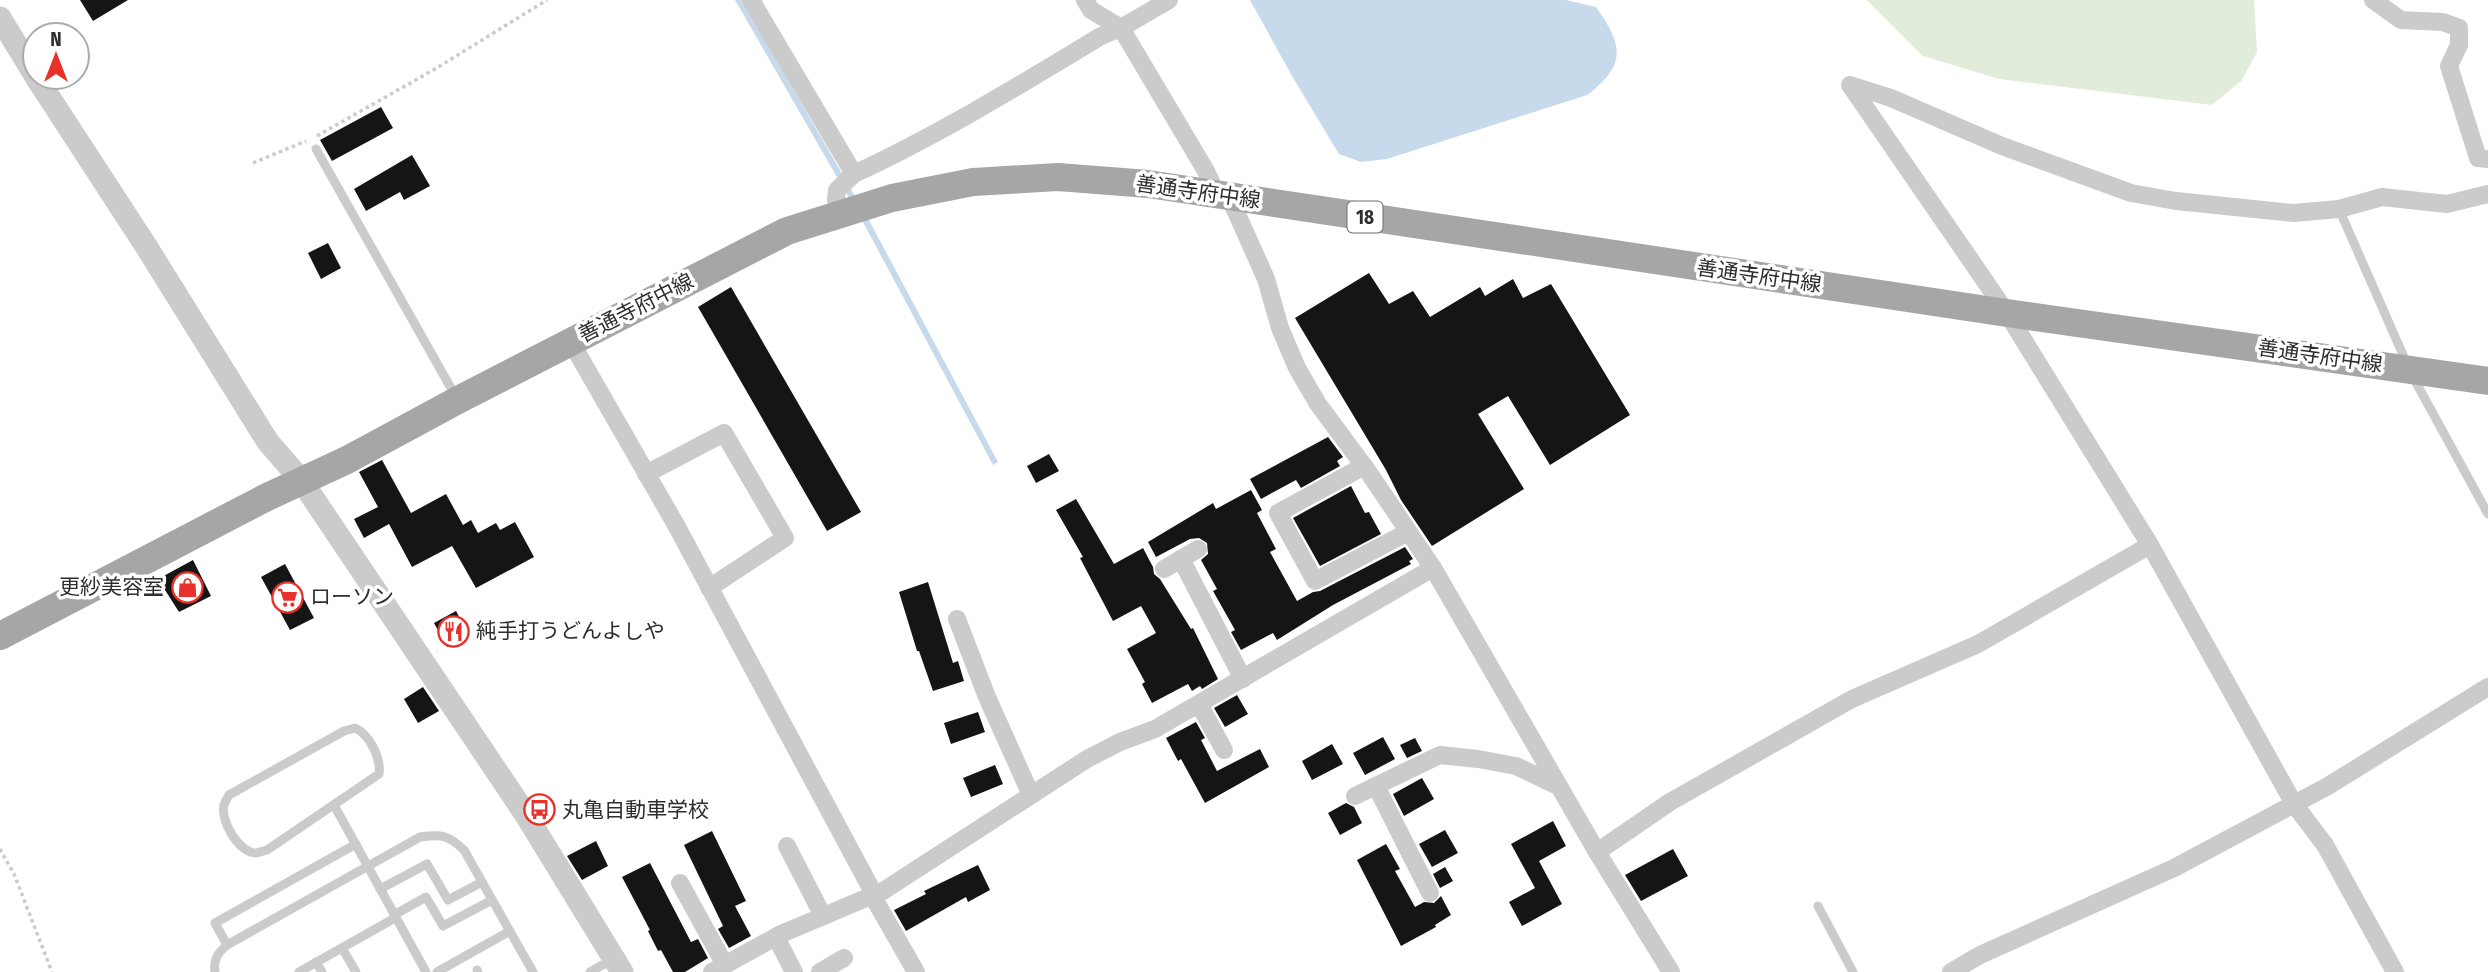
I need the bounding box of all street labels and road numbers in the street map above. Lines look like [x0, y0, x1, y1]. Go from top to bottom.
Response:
street label: 善通寺府中線 [1134, 170, 1262, 214]
road number: 18 [1348, 202, 1382, 232]
street label: 善通寺府中線 [1695, 254, 1823, 298]
street label: 善通寺府中線 [574, 268, 698, 348]
street label: 善通寺府中線 [2256, 334, 2384, 378]

